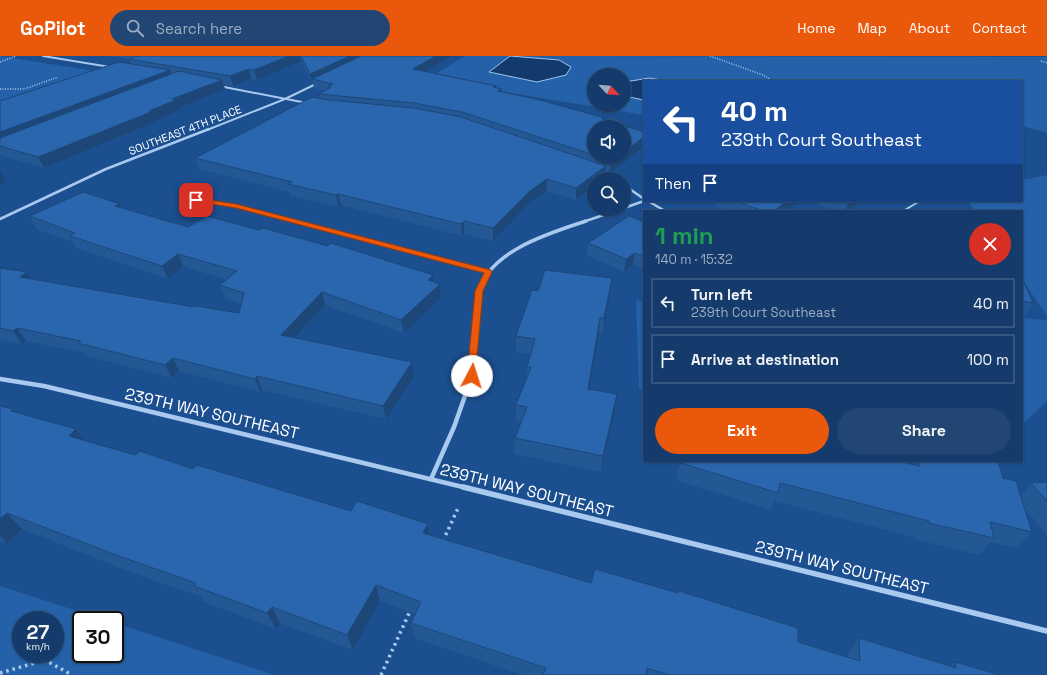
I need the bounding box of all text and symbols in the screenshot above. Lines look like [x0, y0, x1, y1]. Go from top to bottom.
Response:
search box [110, 10, 390, 46]
text: GoPilot [20, 16, 86, 41]
icon: search [124, 17, 146, 39]
text: Search here [156, 19, 242, 38]
text: Home [797, 19, 835, 37]
text: Map [857, 19, 887, 37]
text: About [909, 19, 950, 37]
text: Contact [972, 19, 1027, 37]
north arrow [587, 68, 631, 112]
map controls [587, 68, 631, 216]
text: 40 m [721, 93, 788, 129]
icon: left [655, 96, 707, 148]
street label: SOUTHEAST 4TH PLACE [127, 102, 243, 158]
button: sound [587, 120, 631, 164]
text: 239th Court Southeast [721, 128, 922, 151]
button: search [587, 172, 631, 216]
icon: arrive [699, 172, 721, 194]
text: Then [655, 174, 691, 193]
pin [179, 183, 213, 217]
icon: arrive [185, 189, 207, 211]
text: 1 min [655, 220, 714, 251]
button: close [969, 223, 1011, 265]
text: 140 m · 15:32 [655, 251, 733, 268]
text: Turn left [691, 285, 753, 304]
icon: left [657, 292, 679, 314]
text: 40 m [973, 294, 1009, 313]
text: 239th Court Southeast [691, 304, 836, 321]
icon: arrive [657, 348, 679, 370]
text: Arrive at destination [691, 350, 839, 369]
text: 100 m [967, 350, 1009, 369]
position arrow [451, 355, 493, 397]
street label: 239TH WAY SOUTHEAST [123, 383, 301, 444]
button: Exit [655, 408, 829, 454]
button: Share [837, 408, 1011, 454]
street label: 239TH WAY SOUTHEAST [438, 459, 616, 522]
street label: 239TH WAY SOUTHEAST [753, 536, 931, 599]
speed limit sign: 30 [72, 611, 124, 663]
text: 27 [27, 619, 49, 645]
text: km/h [26, 640, 50, 653]

